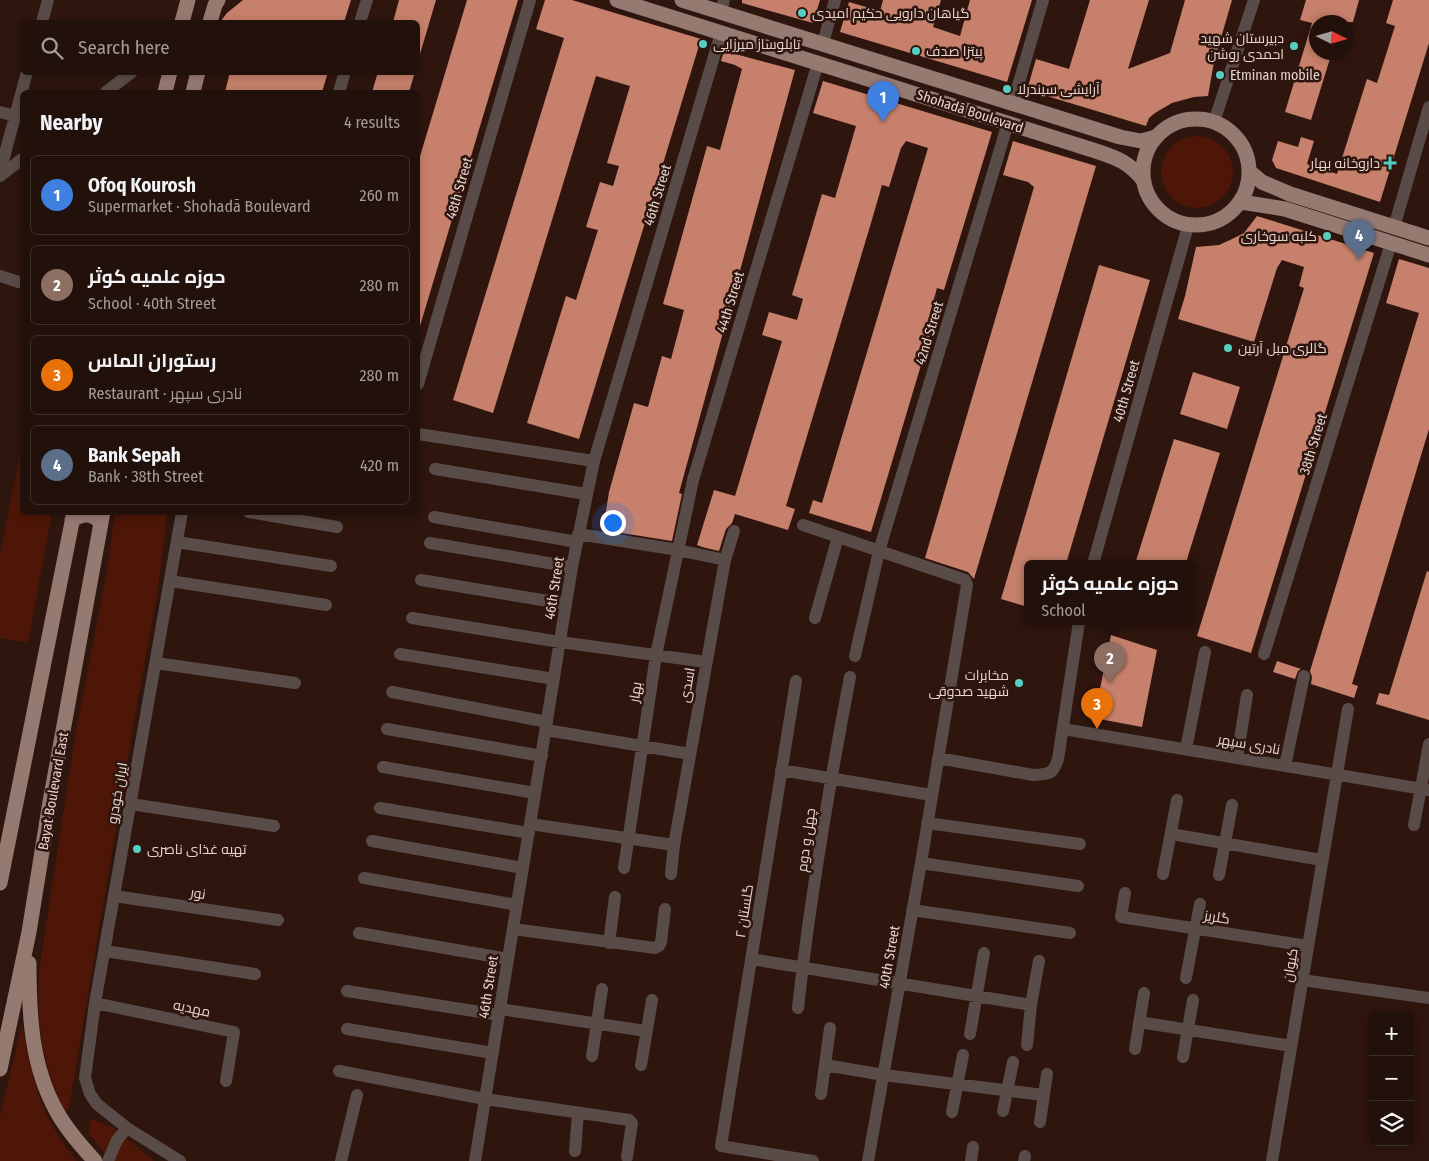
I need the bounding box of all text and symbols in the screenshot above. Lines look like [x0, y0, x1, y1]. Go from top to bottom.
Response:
place label: گیاهان دارویی حکیم امیدی [812, 5, 969, 23]
marker: گیاهان دارویی حکیم امیدی [796, 7, 808, 19]
north arrow [1309, 15, 1354, 60]
search box [20, 20, 420, 75]
place label: دبیرستان شهید احمدی روشن [1200, 30, 1284, 63]
icon: search [38, 34, 66, 62]
text: Search here [78, 36, 170, 59]
place label: تابلوساز میرزایی [713, 36, 801, 53]
marker: تابلوساز میرزایی [697, 38, 709, 50]
marker: دبیرستان شهید احمدی روشن [1288, 40, 1300, 52]
place label: پیتزا صدف [926, 43, 983, 61]
marker: پیتزا صدف [910, 45, 922, 57]
place label: Etminan mobile [1230, 67, 1320, 84]
marker: Etminan mobile [1214, 69, 1226, 81]
pin: 1 [867, 81, 899, 122]
place label: آرایشی سیندرلا [1017, 81, 1100, 98]
marker: آرایشی سیندرلا [1001, 83, 1013, 95]
street label: Shohadā Boulevard [914, 86, 1025, 137]
text: Nearby [40, 110, 102, 136]
text: 4 results [344, 113, 400, 132]
street label: 48th Street [443, 155, 477, 221]
place label: داروخانه بهار [1309, 155, 1380, 172]
marker: داروخانه بهار [1384, 157, 1396, 169]
street label: 46th Street [640, 162, 675, 228]
text: Ofoq Kourosh [88, 174, 196, 197]
text: 1 [54, 186, 60, 205]
text: 260 m [360, 186, 399, 205]
text: Supermarket · Shohadā Boulevard [88, 197, 311, 216]
pin: 4 [1343, 219, 1375, 260]
place label: کلبه سوخاری [1241, 228, 1317, 245]
marker: کلبه سوخاری [1321, 230, 1333, 242]
text: حوزه علمیه کوثر [88, 265, 226, 288]
street label: 44th Street [713, 269, 748, 335]
text: 2 [53, 276, 61, 295]
text: 280 m [360, 276, 399, 295]
text: School · 40th Street [88, 294, 216, 313]
street label: 42nd Street [912, 299, 947, 367]
place label: گالری مبل آرتین [1238, 340, 1327, 357]
marker: گالری مبل آرتین [1222, 342, 1234, 354]
text: رستوران الماس [88, 349, 216, 372]
street label: 40th Street [1110, 358, 1144, 424]
text: 3 [53, 366, 61, 385]
text: 280 m [360, 366, 399, 385]
text: Restaurant · نادری سپهر [88, 384, 242, 403]
street label: 38th Street [1296, 411, 1331, 477]
text: Bank Sepah [88, 444, 181, 467]
text: 4 [53, 456, 61, 475]
text: 420 m [360, 456, 399, 475]
text: Bank · 38th Street [88, 467, 203, 486]
your location [600, 510, 626, 536]
street label: 46th Street [541, 555, 568, 621]
popup [1024, 560, 1196, 625]
text: حوزه علمیه کوثر [1041, 572, 1179, 595]
text: School [1041, 601, 1086, 620]
pin: 2 [1094, 642, 1126, 683]
street label: اسدی [676, 666, 699, 704]
place label: مخابرات شهید صدوقی [929, 667, 1009, 700]
marker: مخابرات شهید صدوقی [1013, 677, 1025, 689]
street label: بهار [625, 680, 646, 705]
pin: 3 [1081, 688, 1113, 729]
street label: Bayat Boulevard East [35, 730, 72, 852]
street label: نادری سپهر [1215, 730, 1282, 759]
street label: ایران خودرو [104, 761, 131, 825]
street label: چهل و دوم [794, 807, 820, 873]
place label: تهیه غذای ناصری [147, 841, 247, 858]
marker: تهیه غذای ناصری [131, 843, 143, 855]
street label: گلستان ۲ [732, 883, 757, 939]
street label: نور [188, 884, 207, 903]
street label: گلریز [1202, 907, 1231, 928]
street label: 40th Street [876, 924, 903, 990]
street label: کیوان [1279, 947, 1302, 983]
street label: 46th Street [475, 954, 502, 1020]
street label: مهدیه [172, 996, 212, 1021]
map controls [1369, 1011, 1414, 1146]
button: + [1369, 1011, 1414, 1056]
button: − [1369, 1056, 1414, 1101]
button: layers [1369, 1101, 1414, 1146]

